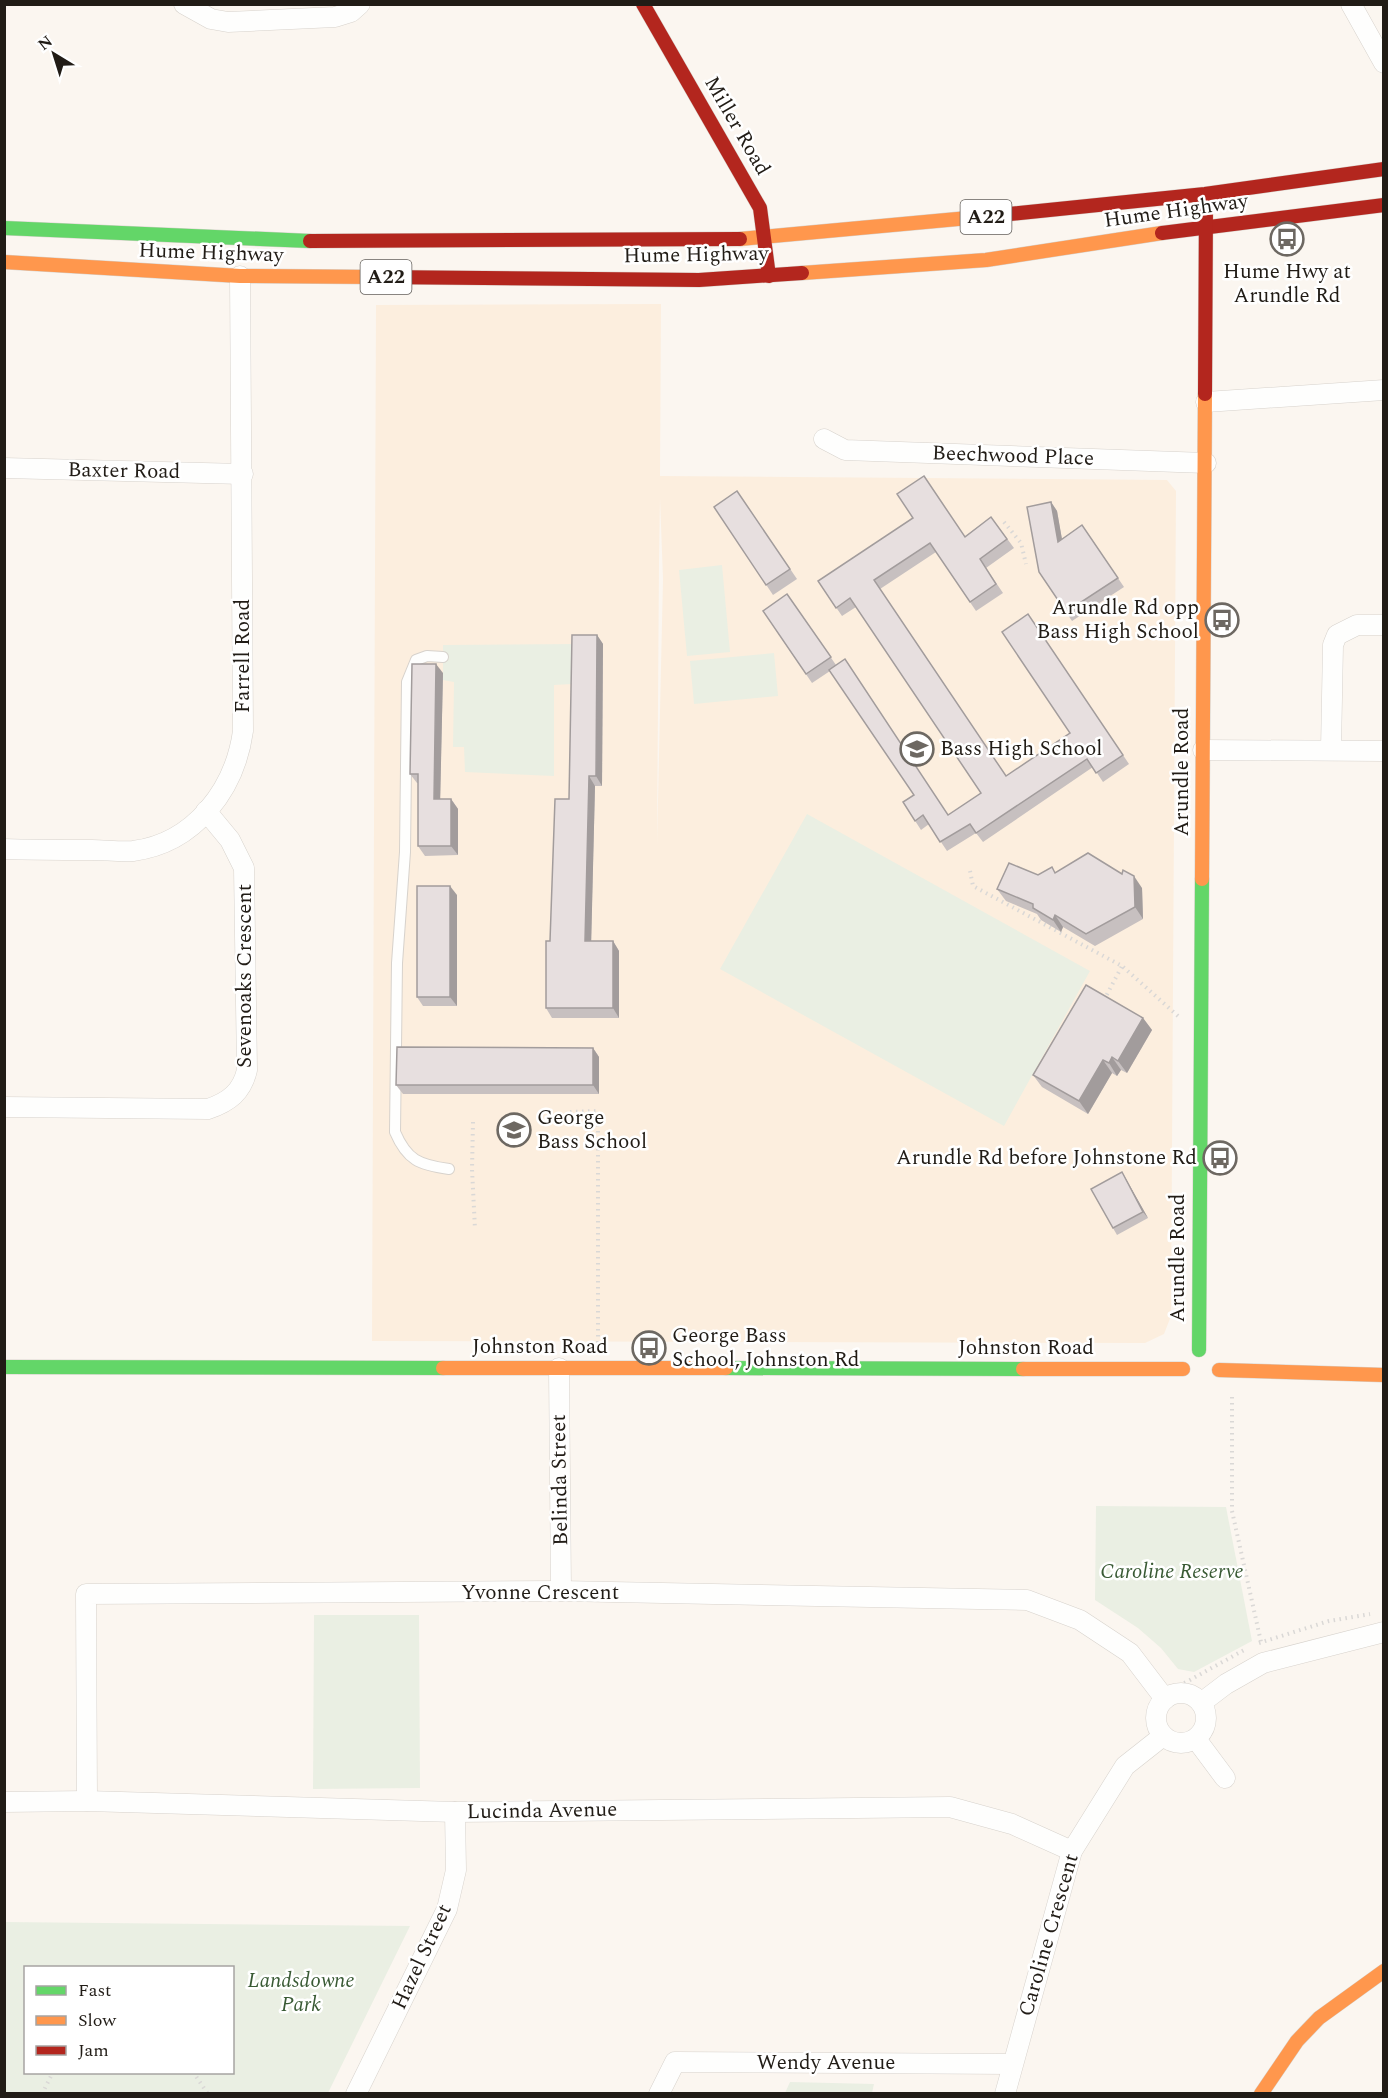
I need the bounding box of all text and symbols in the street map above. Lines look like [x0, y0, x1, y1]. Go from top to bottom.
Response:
north arrow [24, 24, 84, 84]
text: N [33, 29, 58, 56]
street label: Miller Road [696, 70, 778, 182]
street label: Hume Highway [1102, 185, 1251, 237]
road number: A22 [960, 200, 1012, 234]
bus stop icon: Hume Hwy at Arundle Rd [1269, 221, 1305, 257]
street label: Hume Highway [138, 234, 285, 272]
street label: Hume Highway [623, 238, 770, 272]
place label: Hume Hwy at Arundle Rd [1223, 256, 1351, 312]
road number: A22 [360, 260, 412, 294]
street label: Beechwood Place [931, 437, 1095, 475]
street label: Baxter Road [67, 454, 181, 488]
place label: Arundle Rd opp Bass High School [1037, 592, 1199, 648]
street label: Farrell Road [227, 599, 259, 713]
bus stop icon: Arundle Rd opp Bass High School [1204, 602, 1240, 638]
street label: Arundle Road [1166, 708, 1198, 836]
school or university icon: Bass High School [899, 731, 935, 767]
place label: Bass High School [940, 733, 1102, 765]
street label: Sevenoaks Crescent [229, 884, 261, 1068]
place label: George Bass School [537, 1102, 647, 1158]
school or university icon: George Bass School [496, 1112, 532, 1148]
bus stop icon: Arundle Rd before Johnstone Rd [1202, 1140, 1238, 1176]
place label: Arundle Rd before Johnstone Rd [896, 1142, 1197, 1174]
street label: Arundle Road [1162, 1194, 1194, 1322]
place label: George Bass School, Johnston Rd [672, 1320, 860, 1376]
bus stop icon: George Bass School, Johnston Rd [631, 1330, 667, 1366]
street label: Johnston Road [472, 1331, 608, 1363]
street label: Johnston Road [958, 1332, 1094, 1364]
street label: Belinda Street [543, 1414, 577, 1546]
park label: Caroline Reserve [1100, 1556, 1244, 1588]
street label: Yvonne Crescent [461, 1577, 619, 1609]
street label: Lucinda Avenue [466, 1794, 618, 1828]
street label: Caroline Crescent [1010, 1850, 1088, 2020]
street label: Hazel Street [383, 1899, 461, 2015]
park label: Landsdowne Park [247, 1965, 355, 2021]
legend [24, 1966, 234, 2074]
text: Fast [78, 1977, 111, 2004]
text: Slow [78, 2007, 117, 2034]
text: Jam [78, 2037, 109, 2064]
street label: Wendy Avenue [757, 2047, 895, 2079]

